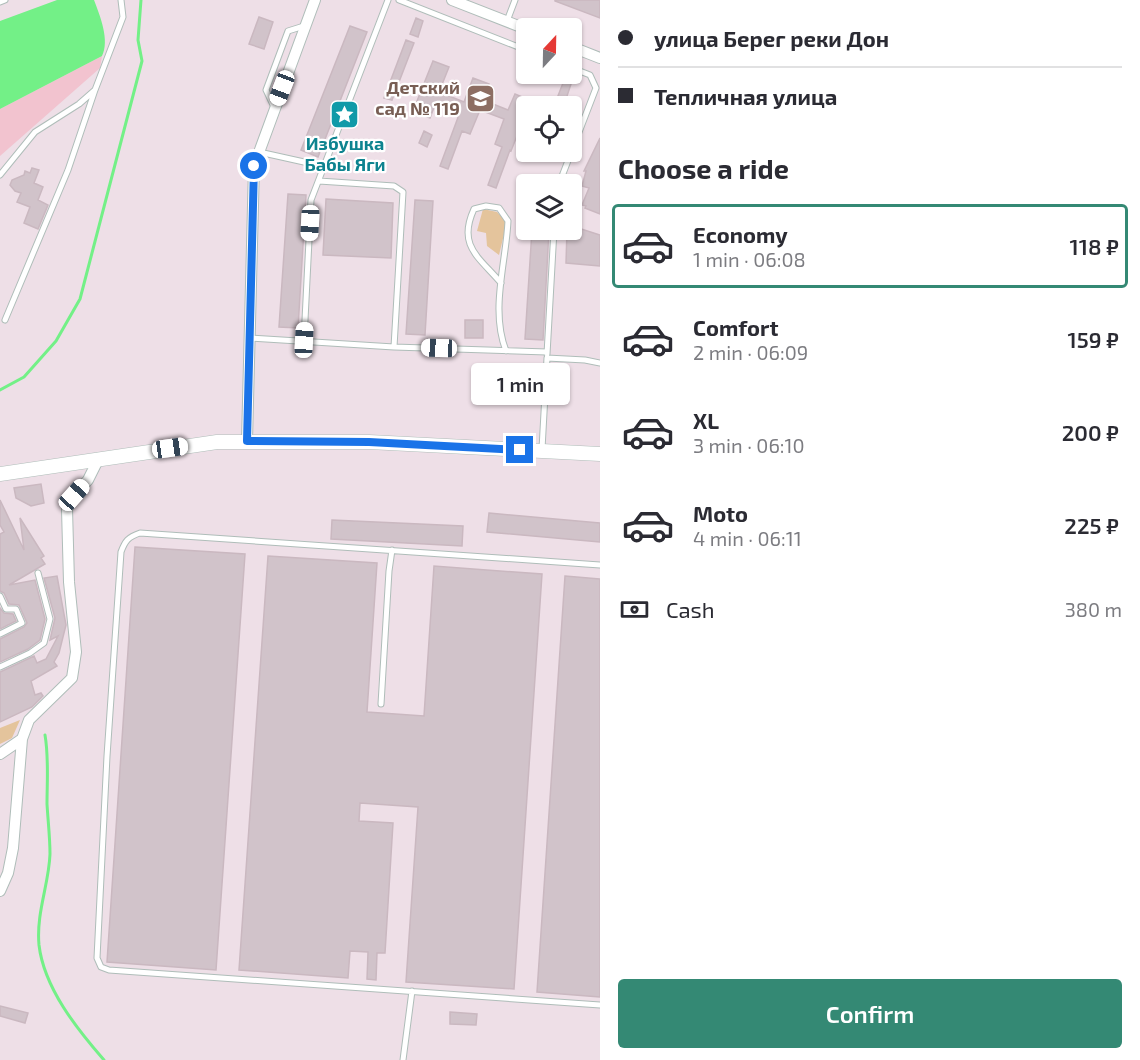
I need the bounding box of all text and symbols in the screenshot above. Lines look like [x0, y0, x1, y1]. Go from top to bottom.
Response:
north arrow [516, 18, 582, 84]
map controls [516, 18, 582, 240]
text: улица Берег реки Дон [654, 25, 889, 51]
car [267, 68, 297, 108]
place label: Детский сад № 119 [375, 76, 460, 119]
school or university icon: Детский сад № 119 [465, 82, 497, 114]
text: Тепличная улица [654, 83, 837, 109]
button: locate [516, 96, 582, 162]
place icon: Избушка Бабы Яги [329, 99, 361, 131]
place label: Избушка Бабы Яги [304, 132, 386, 175]
route start [240, 152, 267, 179]
text: Choose a ride [618, 152, 789, 184]
button: layers [516, 174, 582, 240]
car [300, 205, 320, 241]
icon: car [621, 219, 675, 273]
text: Economy [693, 221, 788, 247]
text: 118 ₽ [1070, 233, 1119, 259]
text: 1 min · 06:08 [693, 247, 806, 271]
icon: car [621, 312, 675, 366]
text: Comfort [693, 314, 778, 340]
car [294, 322, 314, 358]
text: 159 ₽ [1068, 326, 1119, 352]
car [421, 338, 457, 358]
text: 2 min · 06:09 [693, 340, 808, 364]
callout: 1 min [470, 363, 570, 405]
text: 1 min [497, 372, 544, 396]
icon: car [621, 405, 675, 459]
text: XL [693, 407, 719, 433]
text: 200 ₽ [1062, 419, 1119, 445]
text: 3 min · 06:10 [693, 433, 805, 457]
route end [506, 436, 533, 463]
car [151, 437, 189, 459]
car [55, 476, 93, 514]
icon: car [621, 498, 675, 552]
text: Moto [693, 500, 748, 526]
text: 225 ₽ [1064, 512, 1119, 538]
text: 4 min · 06:11 [693, 526, 802, 550]
icon: cash [618, 593, 651, 626]
text: Cash [666, 596, 715, 622]
text: 380 m [1065, 597, 1122, 621]
button: Confirm [618, 979, 1122, 1048]

